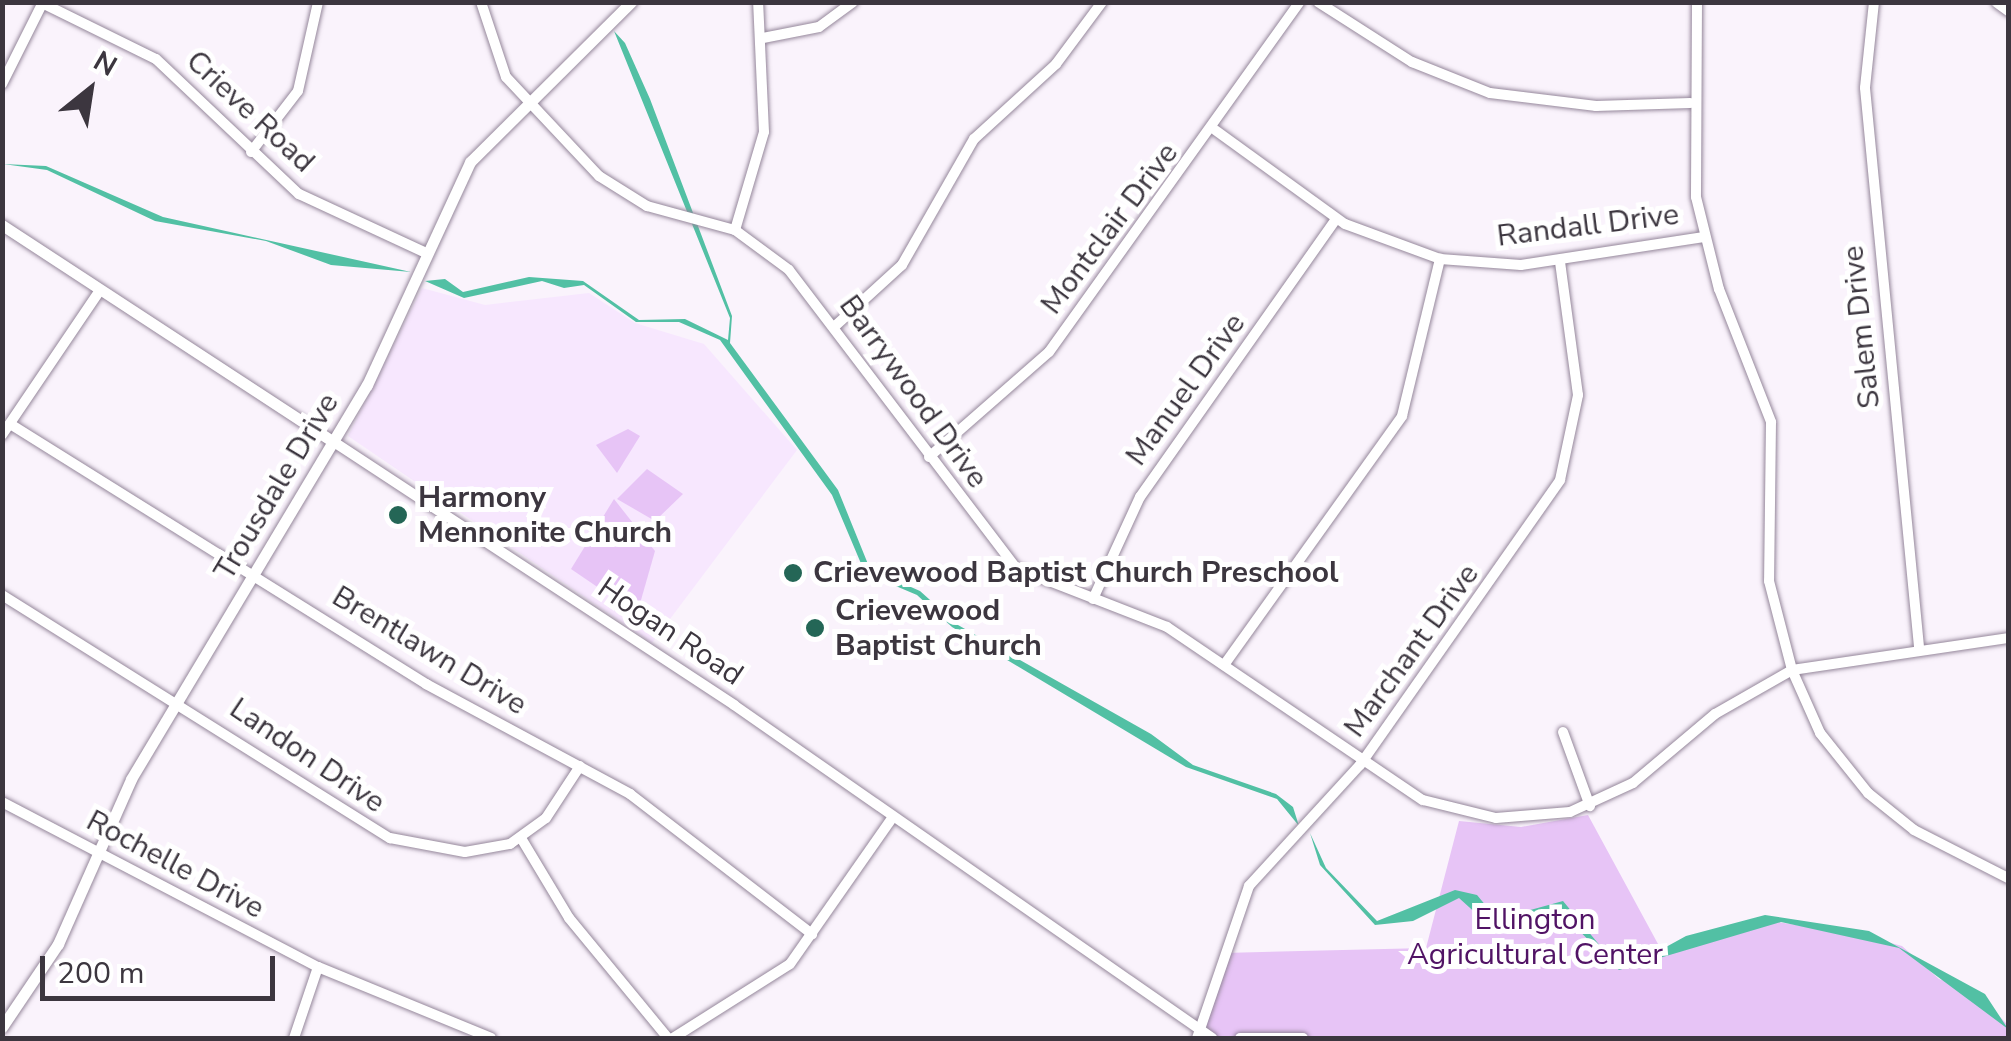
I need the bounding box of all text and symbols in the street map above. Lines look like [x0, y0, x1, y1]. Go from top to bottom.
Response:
north arrow [40, 40, 140, 140]
text: N [86, 42, 124, 86]
street label: Crieve Road [178, 43, 322, 181]
street label: Montclair Drive [1034, 136, 1186, 322]
street label: Randall Drive [1495, 197, 1681, 255]
street label: Salem Drive [1836, 244, 1888, 410]
street label: Barrywood Drive [831, 289, 995, 495]
street label: Manuel Drive [1119, 307, 1253, 473]
street label: Trousdale Drive [207, 387, 347, 587]
place label: Harmony Mennonite Church [418, 480, 672, 550]
marker: Harmony Mennonite Church [387, 504, 409, 526]
place label: Crievewood Baptist Church Preschool [813, 555, 1339, 591]
street label: Marchant Drive [1337, 557, 1487, 745]
marker: Crievewood Baptist Church Preschool [782, 562, 804, 584]
street label: Hogan Road [590, 570, 750, 694]
street label: Brentlawn Drive [325, 579, 533, 723]
place label: Crievewood Baptist Church [835, 593, 1042, 664]
marker: Crievewood Baptist Church [804, 617, 826, 639]
street label: Landon Drive [223, 691, 391, 821]
street label: Rochelle Drive [80, 803, 270, 927]
park label: Ellington Agricultural Center [1407, 902, 1663, 972]
scale bar [45, 936, 280, 998]
text: 200 m [57, 953, 144, 994]

